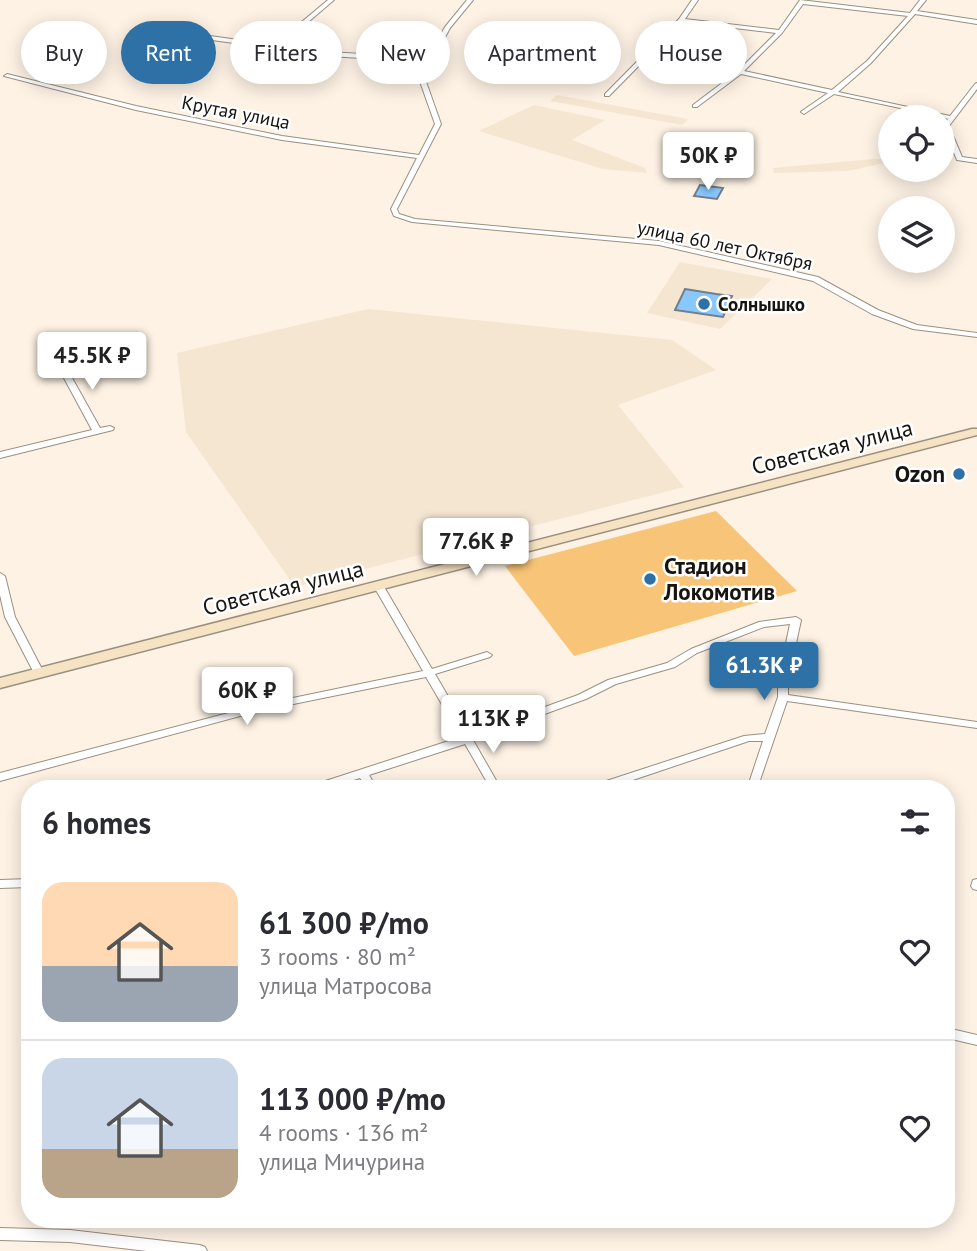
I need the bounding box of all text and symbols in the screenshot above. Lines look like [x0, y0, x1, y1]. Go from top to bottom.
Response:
chip: Buy [21, 21, 107, 84]
chip: Rent [121, 21, 216, 84]
chip: Filters [230, 21, 342, 84]
chip: New [356, 21, 450, 84]
chip: Apartment [464, 21, 621, 84]
chip: House [635, 21, 747, 84]
street label: Крутая улица [180, 90, 292, 134]
map controls [878, 105, 955, 273]
button: locate [878, 105, 955, 182]
pin: 50K ₽ [659, 132, 757, 192]
text: 50K ₽ [679, 140, 737, 169]
button: layers [878, 196, 955, 273]
street label: улица 60 лет Октября [635, 215, 815, 275]
place label: Солнышко [718, 292, 805, 316]
marker: Солнышко [696, 296, 712, 312]
pin: 45.5K ₽ [27, 332, 157, 392]
text: 45.5K ₽ [53, 340, 131, 369]
street label: Советская улица [748, 412, 915, 481]
place label: Ozon [895, 459, 945, 488]
marker: Ozon [951, 466, 967, 482]
pin: 77.6K ₽ [411, 518, 541, 578]
text: 77.6K ₽ [439, 526, 513, 555]
place label: Стадион Локомотив [663, 551, 775, 606]
street label: Советская улица [199, 553, 366, 622]
marker: Стадион Локомотив [642, 571, 658, 587]
pin: 61.3K ₽ [699, 642, 829, 702]
text: 61.3K ₽ [725, 650, 803, 679]
pin: 60K ₽ [198, 668, 296, 727]
text: 60K ₽ [218, 675, 276, 704]
pin: 113K ₽ [436, 696, 550, 755]
text: 113K ₽ [457, 703, 529, 732]
text: 6 homes [42, 803, 151, 842]
icon: filters [896, 803, 934, 841]
text: 61 300 ₽/mo [259, 903, 429, 942]
icon: home [98, 910, 182, 994]
icon: heart [896, 933, 934, 971]
text: 3 rooms · 80 m² [259, 942, 416, 971]
text: улица Матросова [259, 971, 432, 1000]
text: 113 000 ₽/mo [259, 1079, 446, 1118]
icon: home [98, 1086, 182, 1170]
icon: heart [896, 1109, 934, 1147]
text: 4 rooms · 136 m² [259, 1118, 428, 1147]
text: улица Мичурина [259, 1147, 425, 1176]

